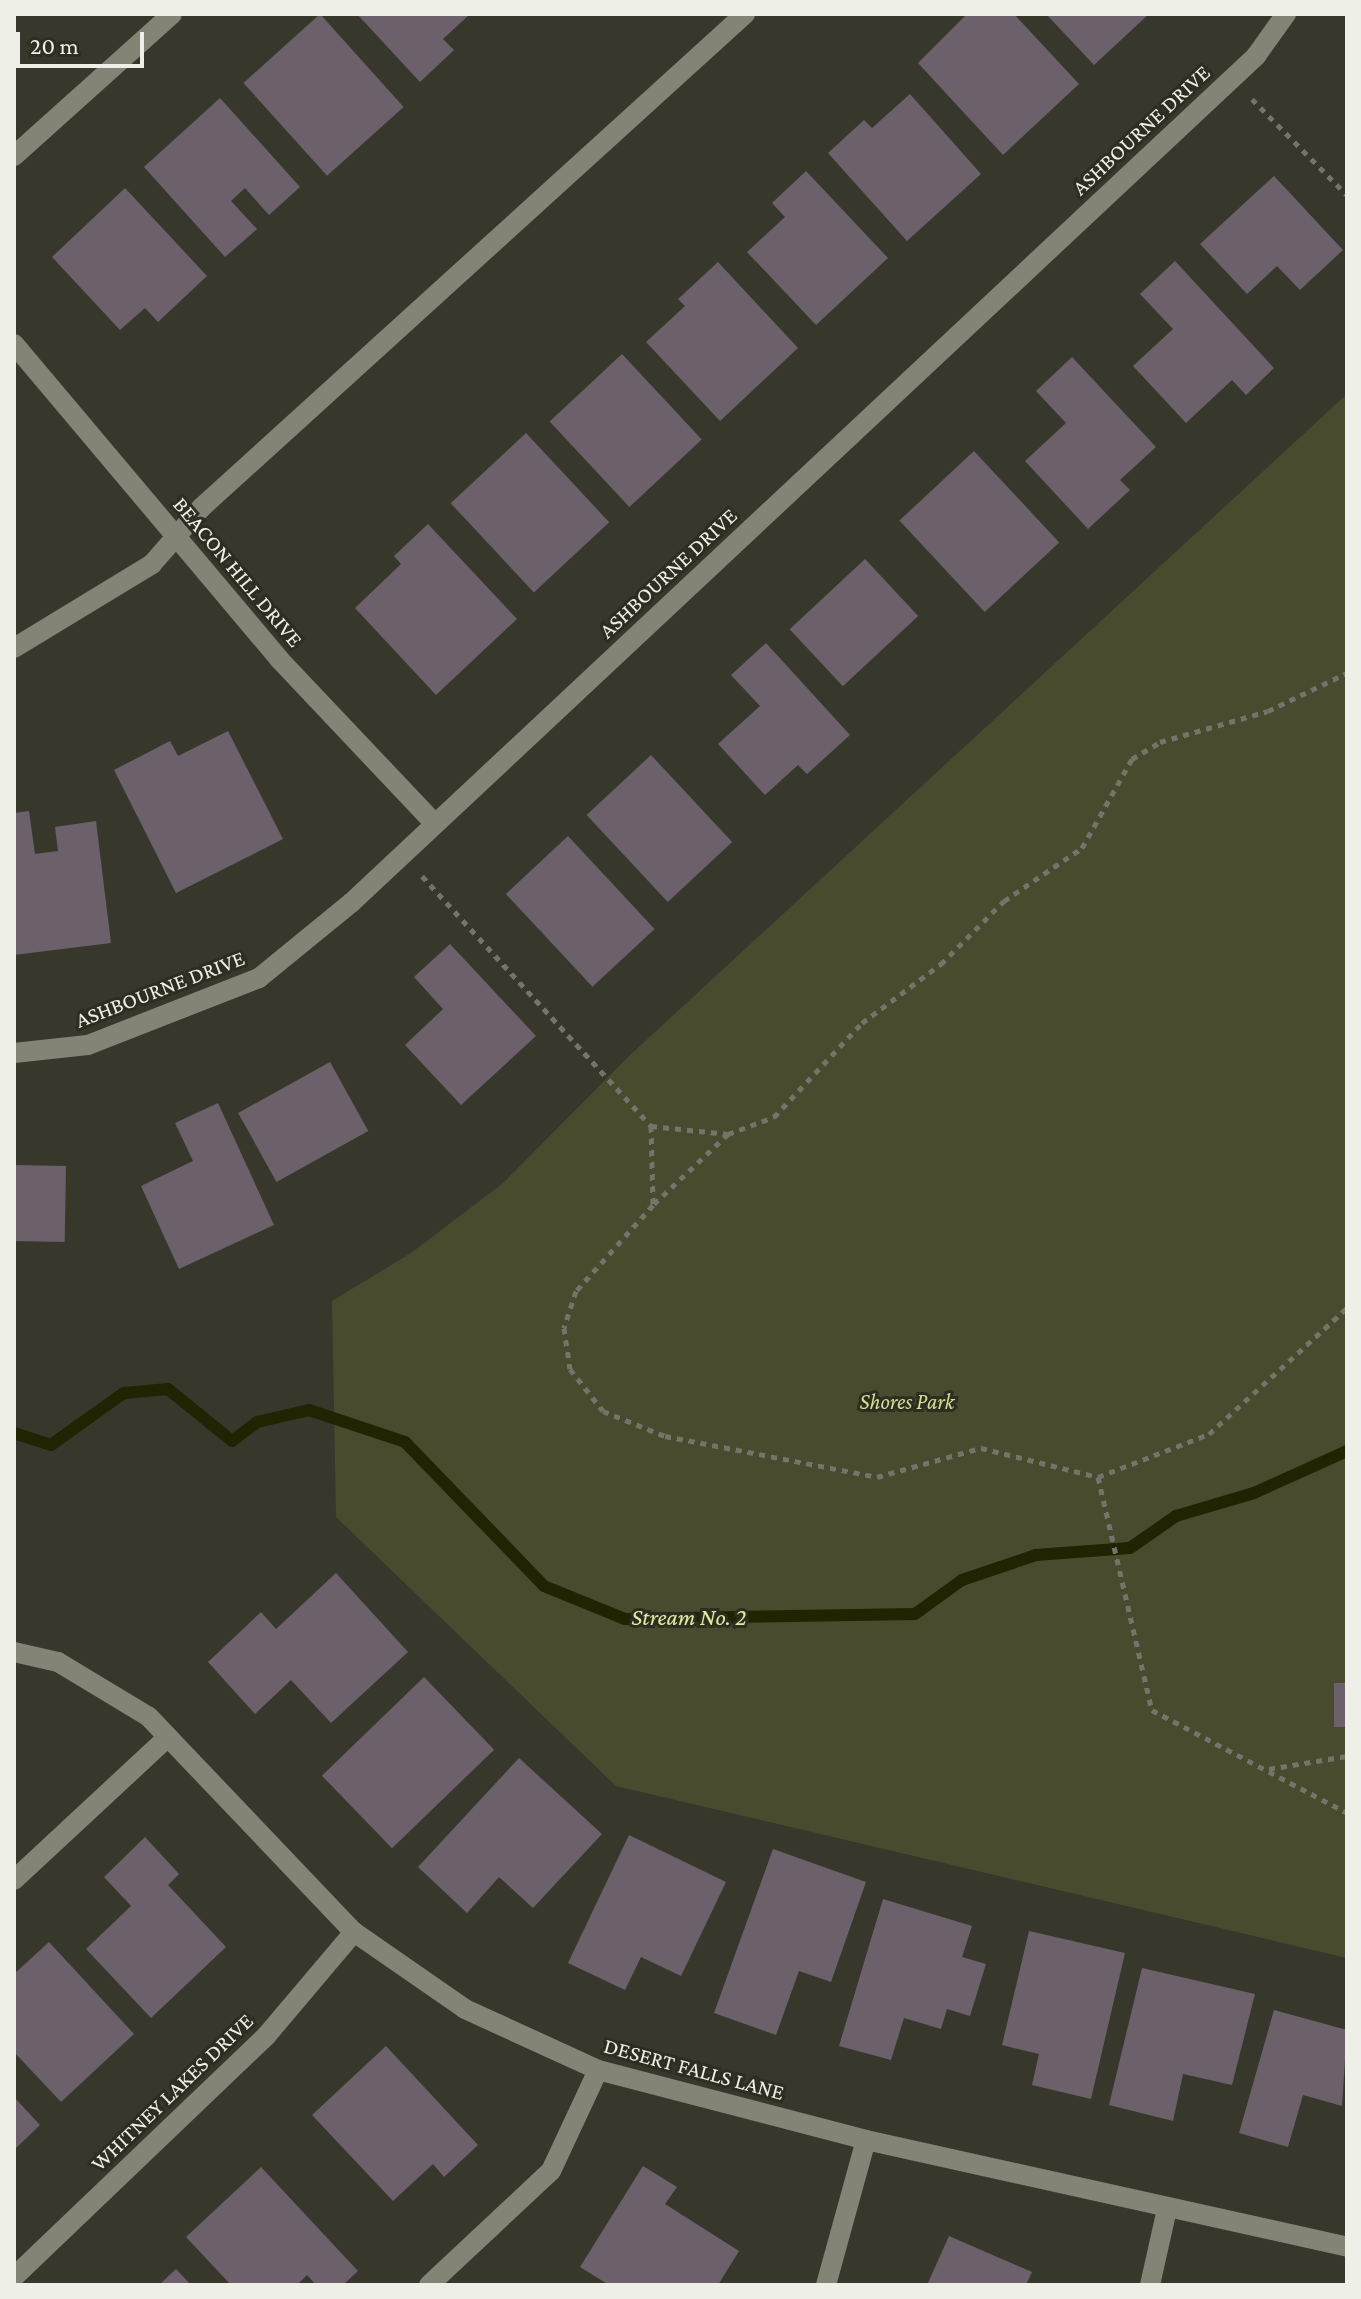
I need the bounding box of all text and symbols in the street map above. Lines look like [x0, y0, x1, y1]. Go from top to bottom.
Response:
scale bar [20, 16, 148, 66]
text: 20 m [30, 32, 79, 59]
street label: ASHBOURNE DRIVE [1067, 59, 1215, 201]
street label: BEACON HILL DRIVE [168, 492, 308, 652]
street label: ASHBOURNE DRIVE [594, 502, 742, 644]
street label: ASHBOURNE DRIVE [72, 945, 248, 1033]
park label: Shores Park [860, 1389, 954, 1415]
water label: Stream No. 2 [631, 1603, 747, 1631]
street label: WHITNEY LAKES DRIVE [85, 2008, 259, 2176]
street label: DESERT FALLS LANE [601, 2032, 787, 2106]

